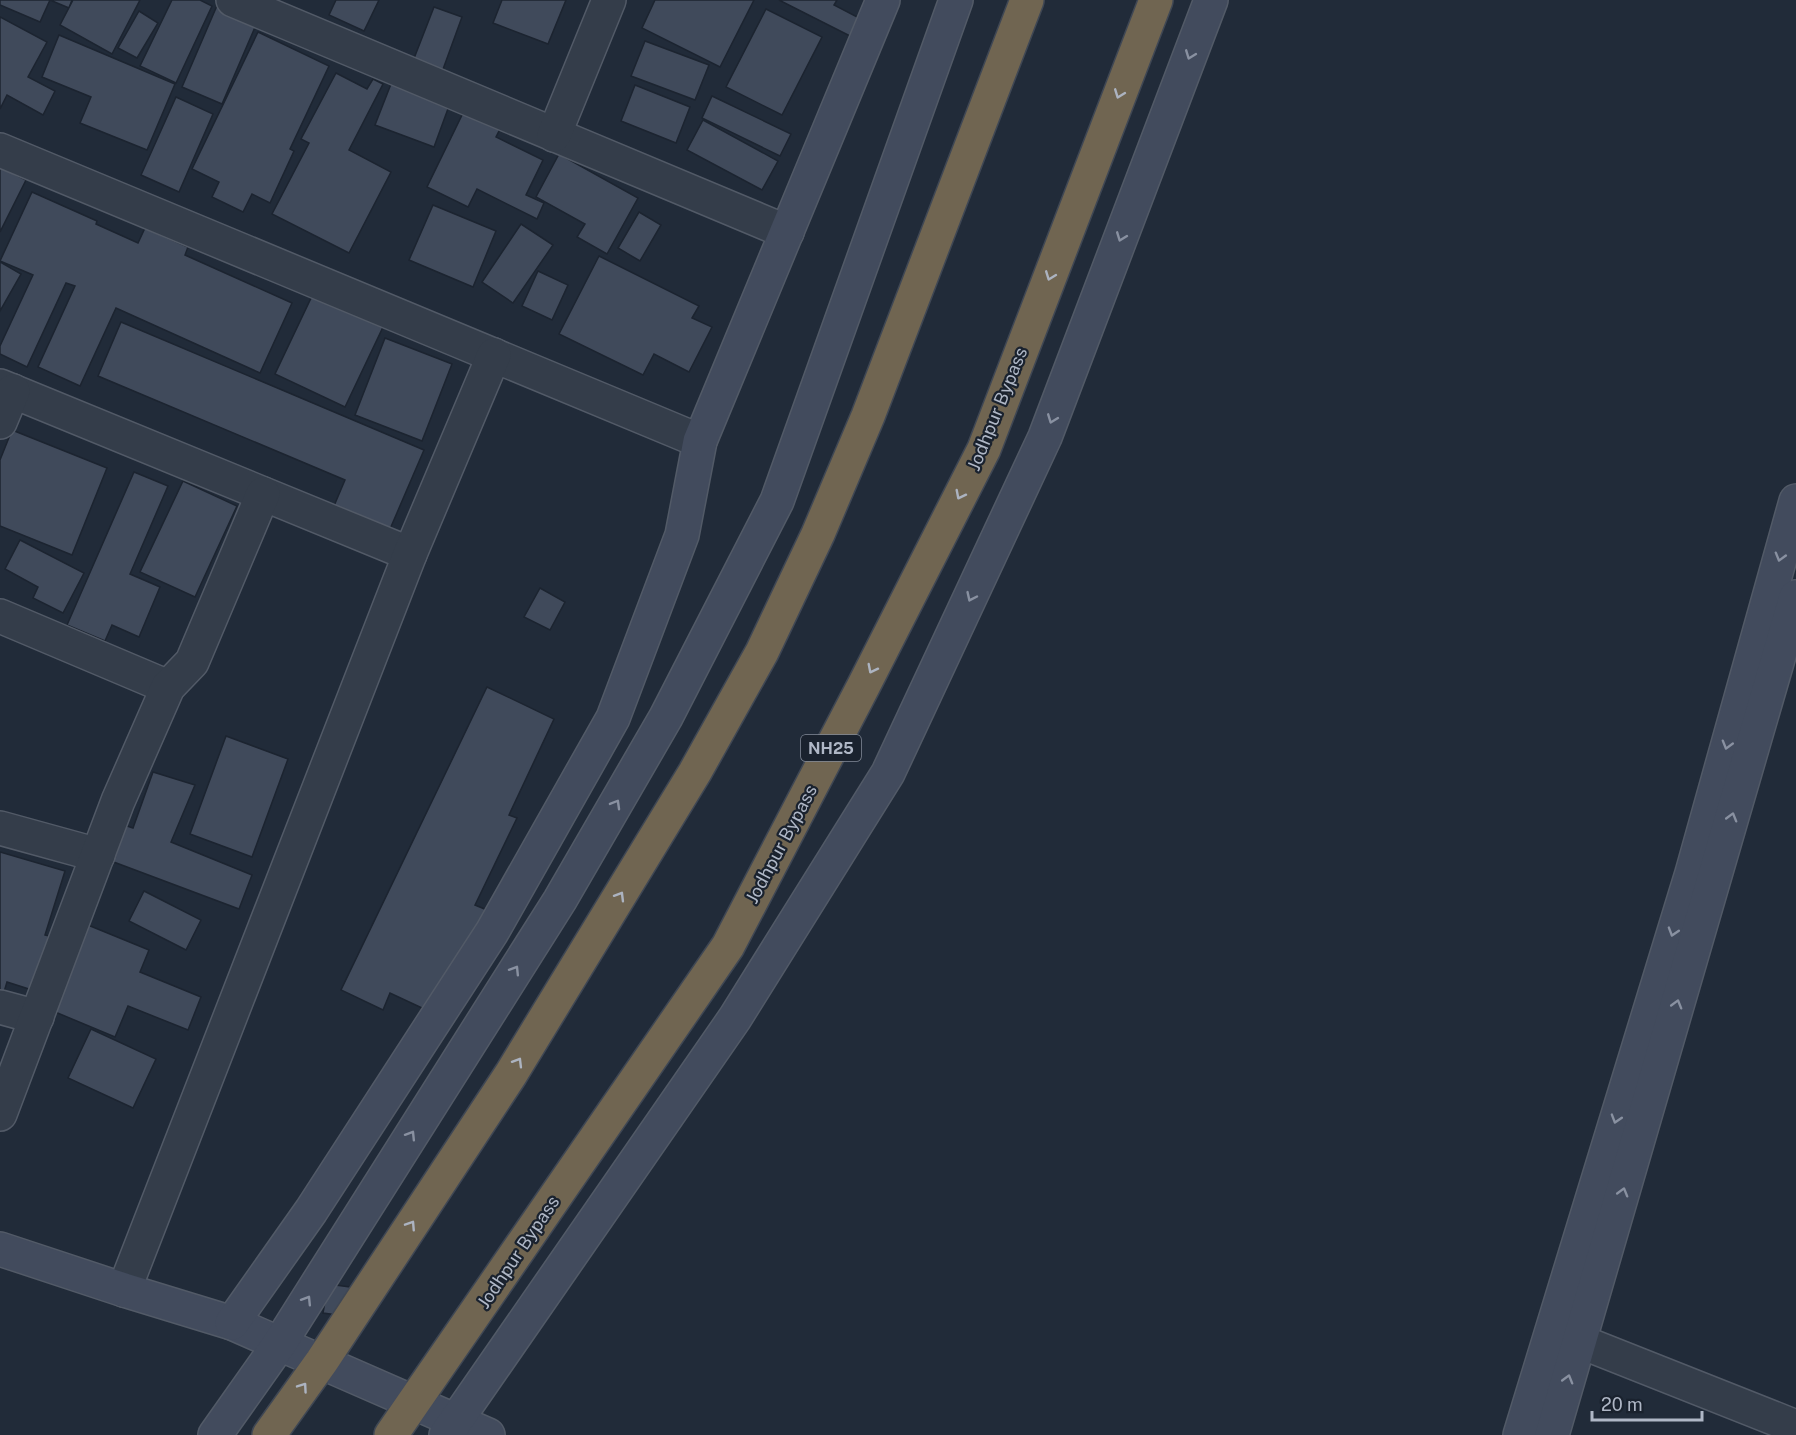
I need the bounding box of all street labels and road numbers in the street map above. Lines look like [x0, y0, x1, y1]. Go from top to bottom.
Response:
street label: Jodhpur Bypass [963, 344, 1031, 474]
road number: NH25 [801, 735, 861, 761]
street label: Jodhpur Bypass [741, 781, 821, 907]
street label: Jodhpur Bypass [473, 1192, 563, 1312]

